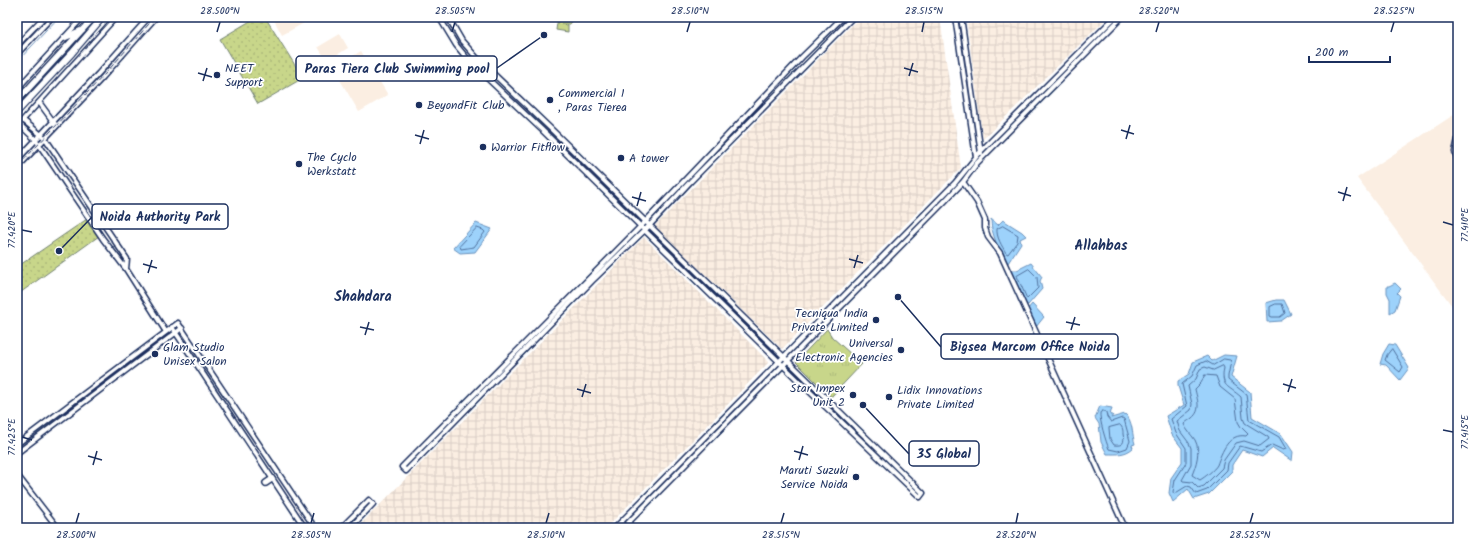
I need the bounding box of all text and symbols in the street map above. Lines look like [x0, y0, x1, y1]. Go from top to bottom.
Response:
text: 28.500°N [200, 3, 240, 19]
text: 28.505°N [435, 3, 475, 19]
text: 28.510°N [671, 3, 709, 19]
text: 28.515°N [905, 3, 943, 19]
text: 28.520°N [1139, 3, 1179, 19]
text: 28.525°N [1374, 3, 1415, 19]
scale bar [1309, 38, 1390, 64]
text: 200 m [1315, 43, 1349, 62]
callout: Paras Tiera Club Swimming pool [296, 56, 497, 81]
place label: NEET Support [225, 59, 263, 92]
text: Paras Tiera Club Swimming pool [305, 59, 490, 80]
marker: NEET Support [212, 70, 222, 80]
place label: Commercial 1 , Paras Tierea [558, 84, 627, 117]
marker: Commercial 1 , Paras Tierea [545, 95, 555, 105]
place label: BeyondFit Club [427, 96, 505, 115]
marker: BeyondFit Club [414, 100, 424, 110]
place label: Warrior Fitflow [491, 138, 566, 157]
marker: Warrior Fitflow [478, 142, 488, 152]
place label: The Cyclo Werkstatt [307, 148, 357, 181]
place label: A tower [629, 149, 670, 168]
marker: A tower [616, 153, 626, 163]
marker: The Cyclo Werkstatt [294, 159, 304, 169]
callout: Noida Authority Park [92, 204, 228, 229]
text: Noida Authority Park [100, 207, 221, 228]
text: 77.410°E [1457, 207, 1473, 242]
text: 77.420°E [4, 210, 20, 249]
district label: Allahbas [1075, 235, 1128, 257]
district label: Shahdara [334, 286, 392, 308]
place label: Tecniqua India Private Limited [791, 304, 869, 337]
marker: Tecniqua India Private Limited [871, 315, 881, 325]
place label: Universal Electronic Agencies [795, 334, 893, 367]
callout: Bigsea Marcom Office Noida [941, 334, 1118, 359]
text: Bigsea Marcom Office Noida [950, 337, 1110, 358]
place label: Glam Studio Unisex Salon [163, 338, 227, 371]
marker: Universal Electronic Agencies [896, 345, 906, 355]
marker: Glam Studio Unisex Salon [150, 349, 160, 359]
place label: Star Impex Unit 2 [790, 379, 846, 412]
place label: Lidix Innovations Private Limited [897, 381, 982, 414]
marker: Star Impex Unit 2 [848, 390, 858, 400]
marker: Lidix Innovations Private Limited [884, 392, 894, 402]
text: 77.415°E [1457, 413, 1473, 449]
text: 77.425°E [4, 417, 20, 456]
callout: 3S Global [909, 441, 979, 466]
text: 3S Global [916, 444, 971, 465]
place label: Maruti Suzuki Service Noida [779, 461, 849, 494]
marker: Maruti Suzuki Service Noida [851, 472, 861, 482]
text: 28.500°N [56, 527, 96, 543]
text: 28.505°N [291, 527, 331, 543]
text: 28.510°N [527, 527, 565, 543]
text: 28.515°N [762, 527, 800, 543]
text: 28.520°N [996, 527, 1036, 543]
text: 28.525°N [1230, 527, 1271, 543]

